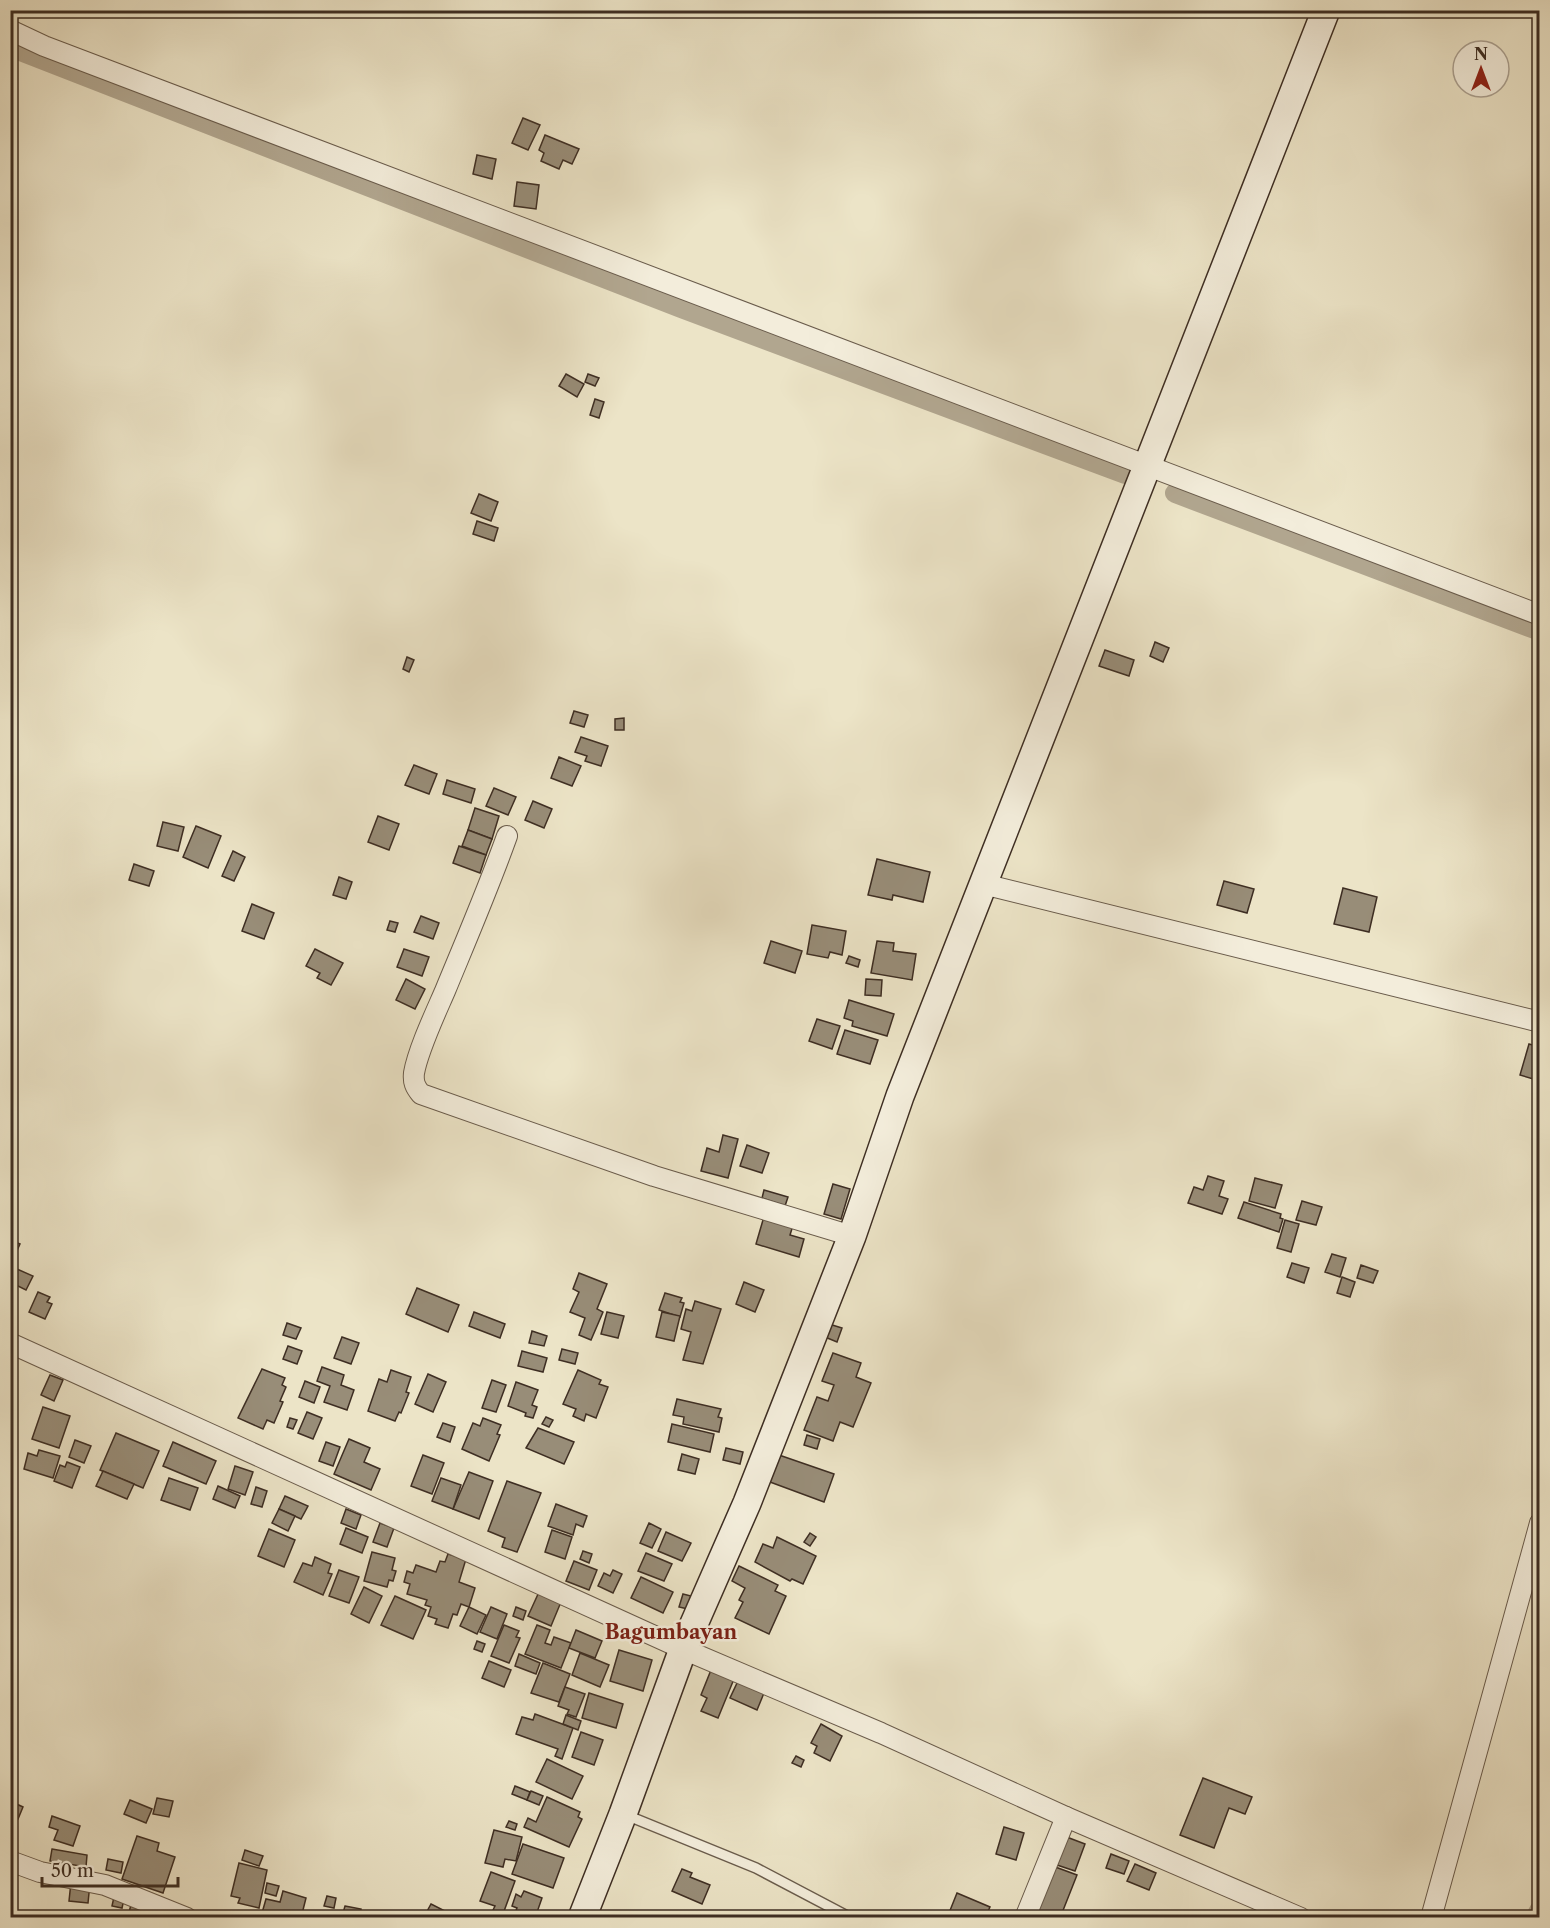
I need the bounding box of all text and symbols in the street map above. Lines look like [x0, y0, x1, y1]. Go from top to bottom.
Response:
north arrow [1451, 39, 1511, 99]
text: N [1474, 44, 1488, 64]
district label: Bagumbayan [605, 1620, 738, 1644]
scale bar [42, 1850, 178, 1888]
text: 50 m [51, 1860, 94, 1882]

